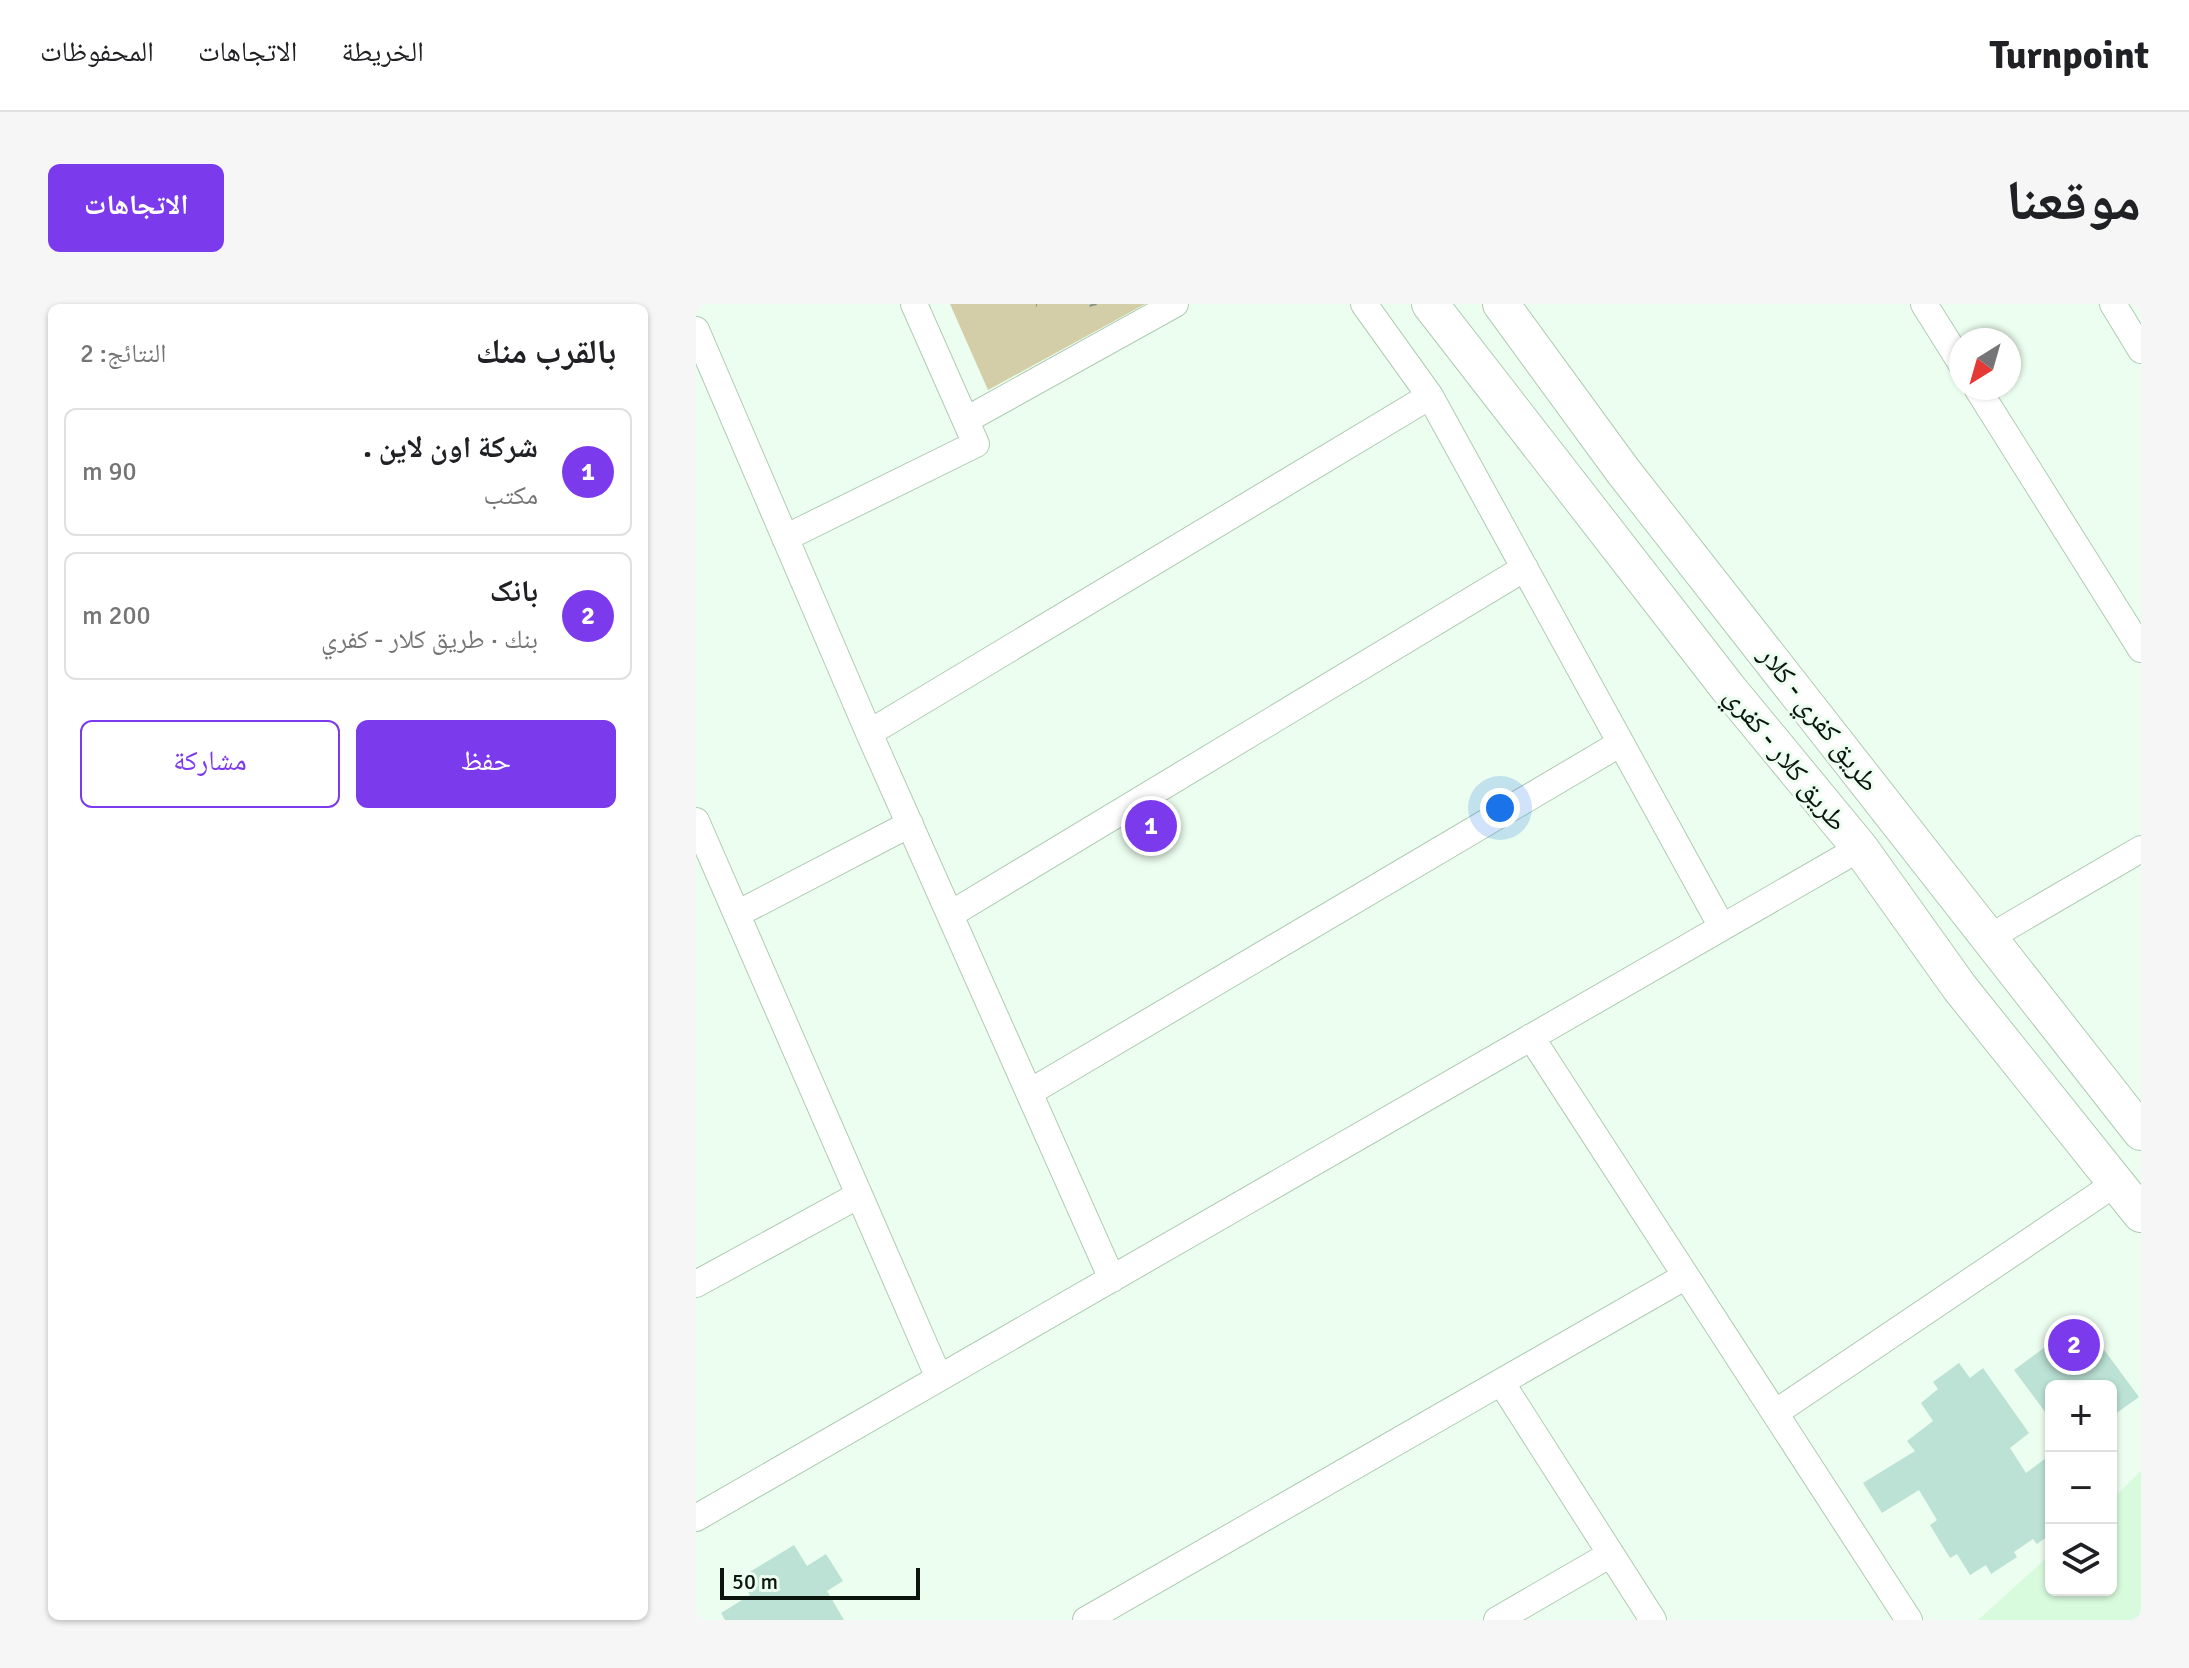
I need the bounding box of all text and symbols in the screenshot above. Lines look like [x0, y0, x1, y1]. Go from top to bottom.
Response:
text: Turnpoint [1990, 32, 2149, 79]
text: المحفوظات [40, 35, 154, 69]
text: الاتجاهات [198, 35, 297, 69]
text: الخريطة [341, 35, 424, 69]
button: الاتجاهات [48, 164, 224, 252]
text: موقعنا [2006, 167, 2141, 236]
north arrow [1949, 328, 2021, 400]
text: بالقرب منك [476, 331, 616, 373]
text: النتائج: 2 [80, 338, 166, 370]
text: شركة اون لاين . [363, 429, 538, 466]
text: 90 m [82, 456, 137, 488]
text: 1 [581, 456, 595, 488]
text: مكتب [484, 480, 538, 512]
text: بانک [490, 573, 538, 610]
text: 200 m [82, 600, 151, 632]
text: 2 [581, 600, 595, 632]
text: بنك · طريق كلار - كفري [321, 624, 538, 656]
street label: طريق كفري - كلار [1747, 638, 1887, 802]
street label: طريق كلار - كفري [1713, 680, 1855, 841]
button: مشاركة [80, 720, 340, 808]
button: حفظ [356, 720, 616, 808]
your location [1480, 788, 1520, 828]
pin: 1 [1125, 796, 1177, 856]
pin: 2 [2048, 1315, 2100, 1375]
map controls [2045, 1380, 2117, 1596]
button: + [2045, 1380, 2117, 1452]
button: − [2045, 1452, 2117, 1524]
button: layers [2045, 1524, 2117, 1596]
scale bar [720, 1564, 920, 1600]
text: 50 m [732, 1568, 778, 1595]

